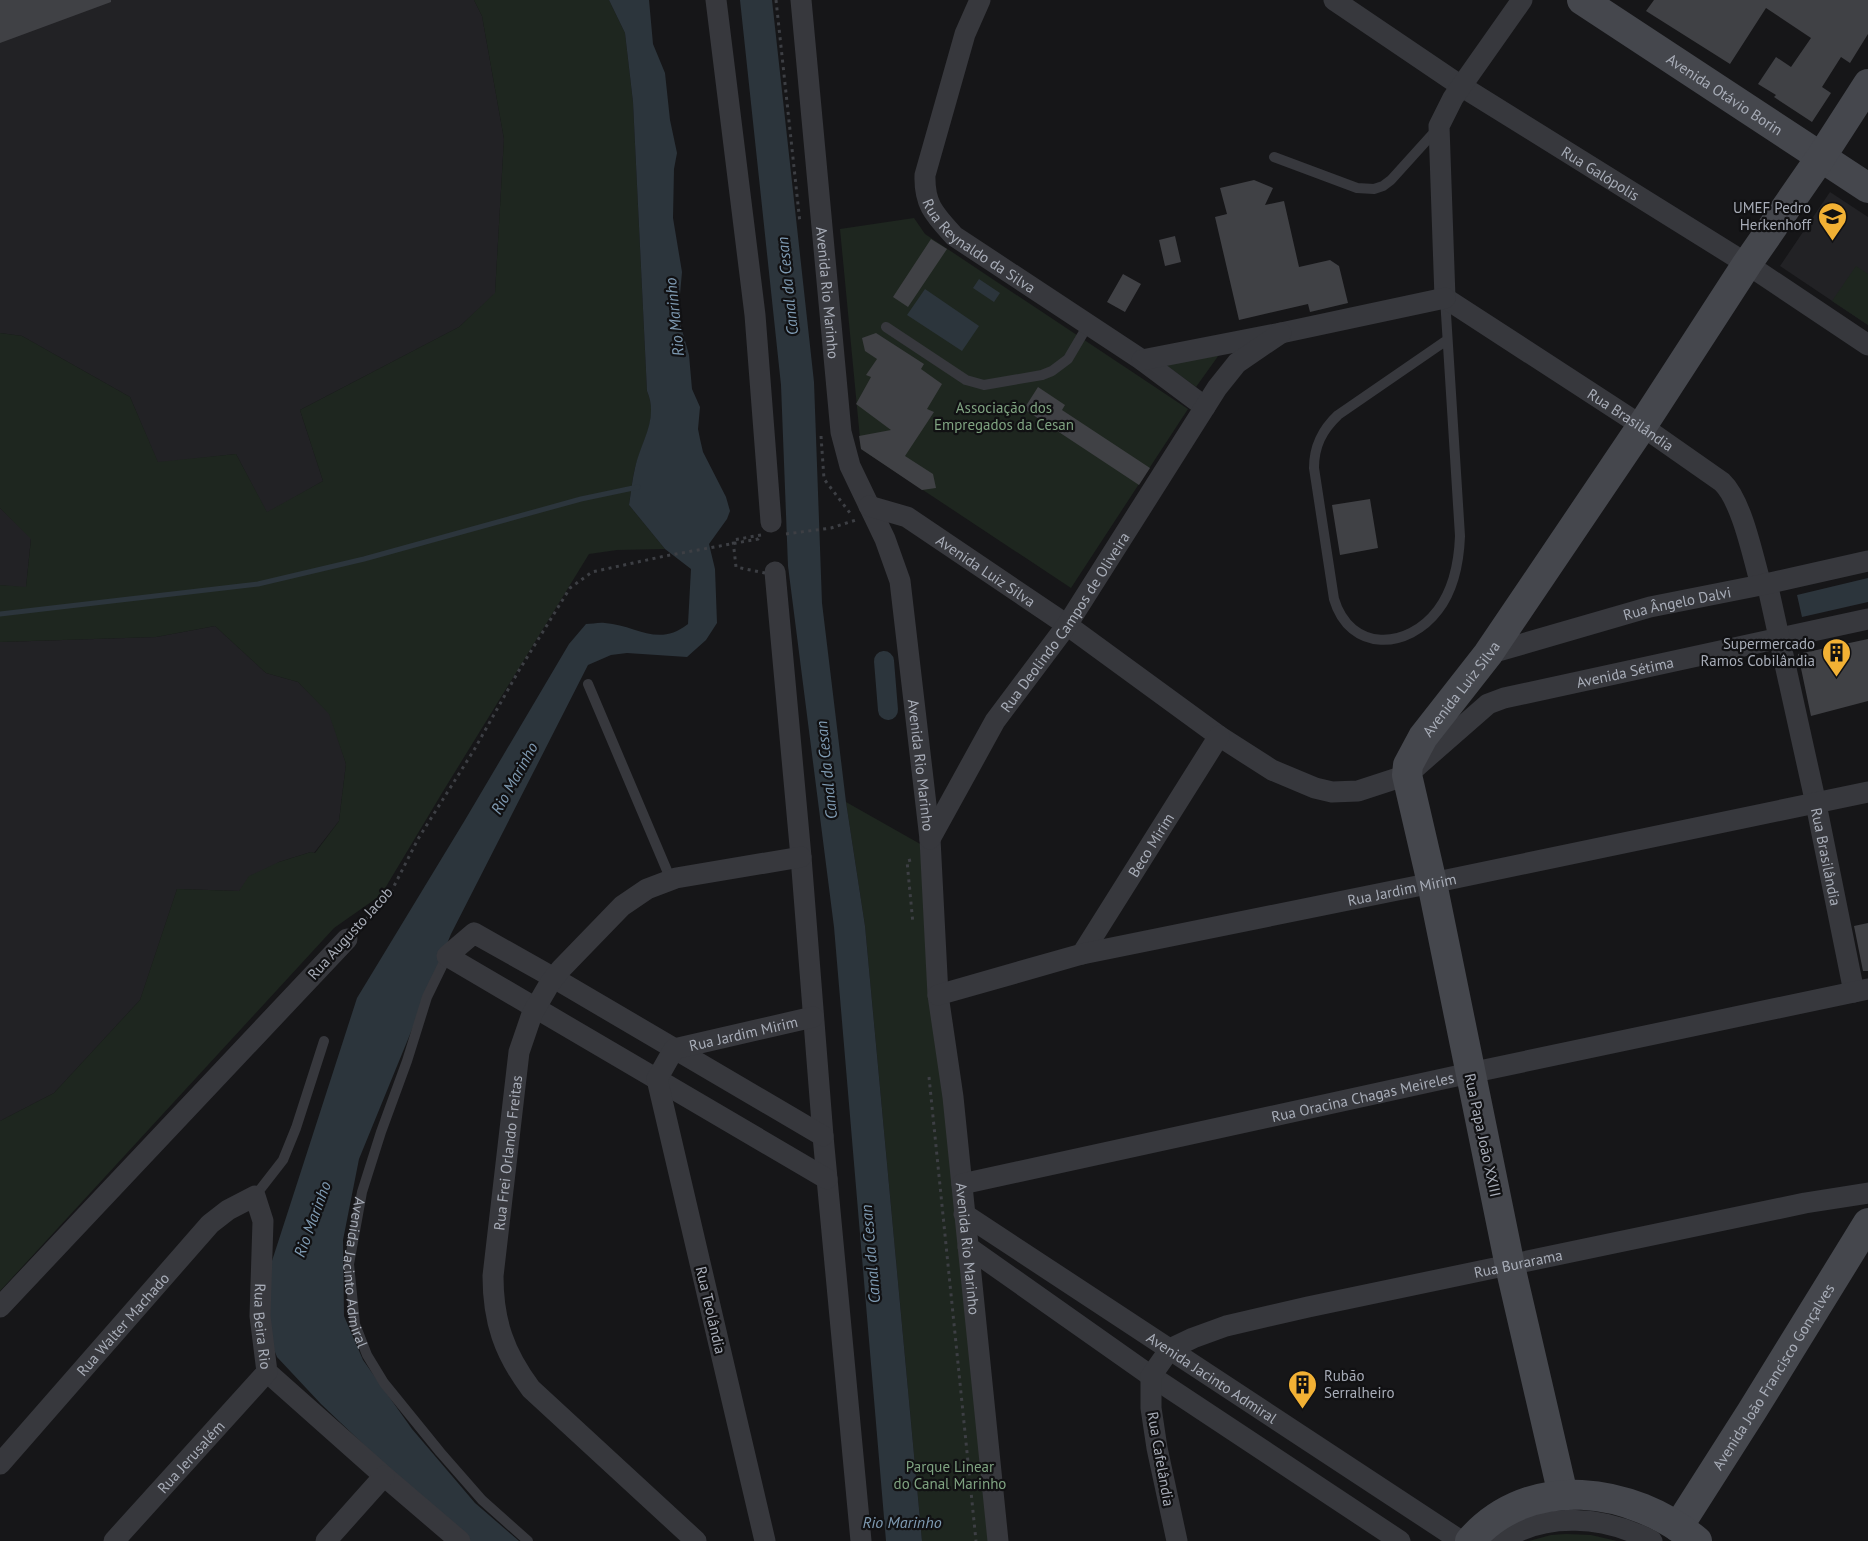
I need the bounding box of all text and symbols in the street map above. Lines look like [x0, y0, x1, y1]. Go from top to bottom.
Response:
street label: Avenida Otávio Borin [1663, 49, 1787, 139]
street label: Rua Galópolis [1558, 142, 1643, 204]
street label: Rua Reynaldo da Silva [919, 196, 1039, 297]
place label: UMEF Pedro Herkenhoff [1733, 198, 1812, 234]
school or university icon: UMEF Pedro Herkenhoff [1816, 200, 1848, 242]
street label: Avenida Rio Marinho [813, 226, 844, 360]
water label: Canal da Cesan [772, 236, 802, 336]
water label: Rio Marinho [660, 277, 688, 357]
street label: Rua Brasilândia [1584, 384, 1678, 455]
park label: Associação dos Empregados da Cesan [934, 398, 1074, 434]
street label: Rua Deolindo Campos de Oliveira [996, 528, 1133, 716]
street label: Avenida Luiz Silva [933, 530, 1039, 611]
street label: Rua Ângelo Dalvi [1621, 582, 1733, 624]
place label: Supermercado Ramos Cobilândia [1700, 634, 1815, 670]
building icon: Supermercado Ramos Cobilândia [1820, 636, 1852, 678]
street label: Avenida Luiz Silva [1418, 637, 1504, 740]
street label: Avenida Sétima [1575, 652, 1675, 692]
street label: Avenida Rio Marinho [904, 698, 939, 832]
water label: Canal da Cesan [811, 720, 841, 820]
water label: Rio Marinho [486, 738, 542, 817]
street label: Rua Brasilândia [1807, 806, 1846, 907]
street label: Beco Mirim [1123, 809, 1178, 880]
street label: Rua Jardim Mirim [1346, 869, 1458, 909]
street label: Rua Augusto Jacob [303, 883, 397, 983]
street label: Rua Jardim Mirim [687, 1011, 799, 1055]
street label: Rua Oracina Chagas Meireles [1269, 1067, 1456, 1126]
street label: Rua Papa João XXIII [1461, 1072, 1505, 1198]
street label: Rua Frei Orlando Freitas [489, 1074, 526, 1231]
water label: Rio Marinho [289, 1178, 335, 1260]
street label: Avenida Rio Marinho [952, 1182, 985, 1316]
street label: Avenida Jacinto Admiral [339, 1196, 373, 1351]
water label: Canal da Cesan [856, 1204, 884, 1304]
street label: Rua Burarama [1472, 1245, 1564, 1282]
street label: Rua Teolândia [692, 1264, 730, 1356]
street label: Rua Walter Machado [72, 1268, 173, 1380]
street label: Avenida João Francisco Gonçalves [1708, 1280, 1838, 1473]
street label: Rua Beira Rio [250, 1283, 276, 1371]
street label: Avenida Jacinto Admiral [1143, 1327, 1281, 1427]
place label: Rubão Serralheiro [1324, 1366, 1395, 1402]
building icon: Rubão Serralheiro [1287, 1368, 1319, 1410]
street label: Rua Cafelândia [1143, 1410, 1179, 1508]
street label: Rua Jerusalém [153, 1416, 228, 1497]
park label: Parque Linear do Canal Marinho [894, 1457, 1006, 1493]
water label: Rio Marinho [862, 1512, 942, 1532]

